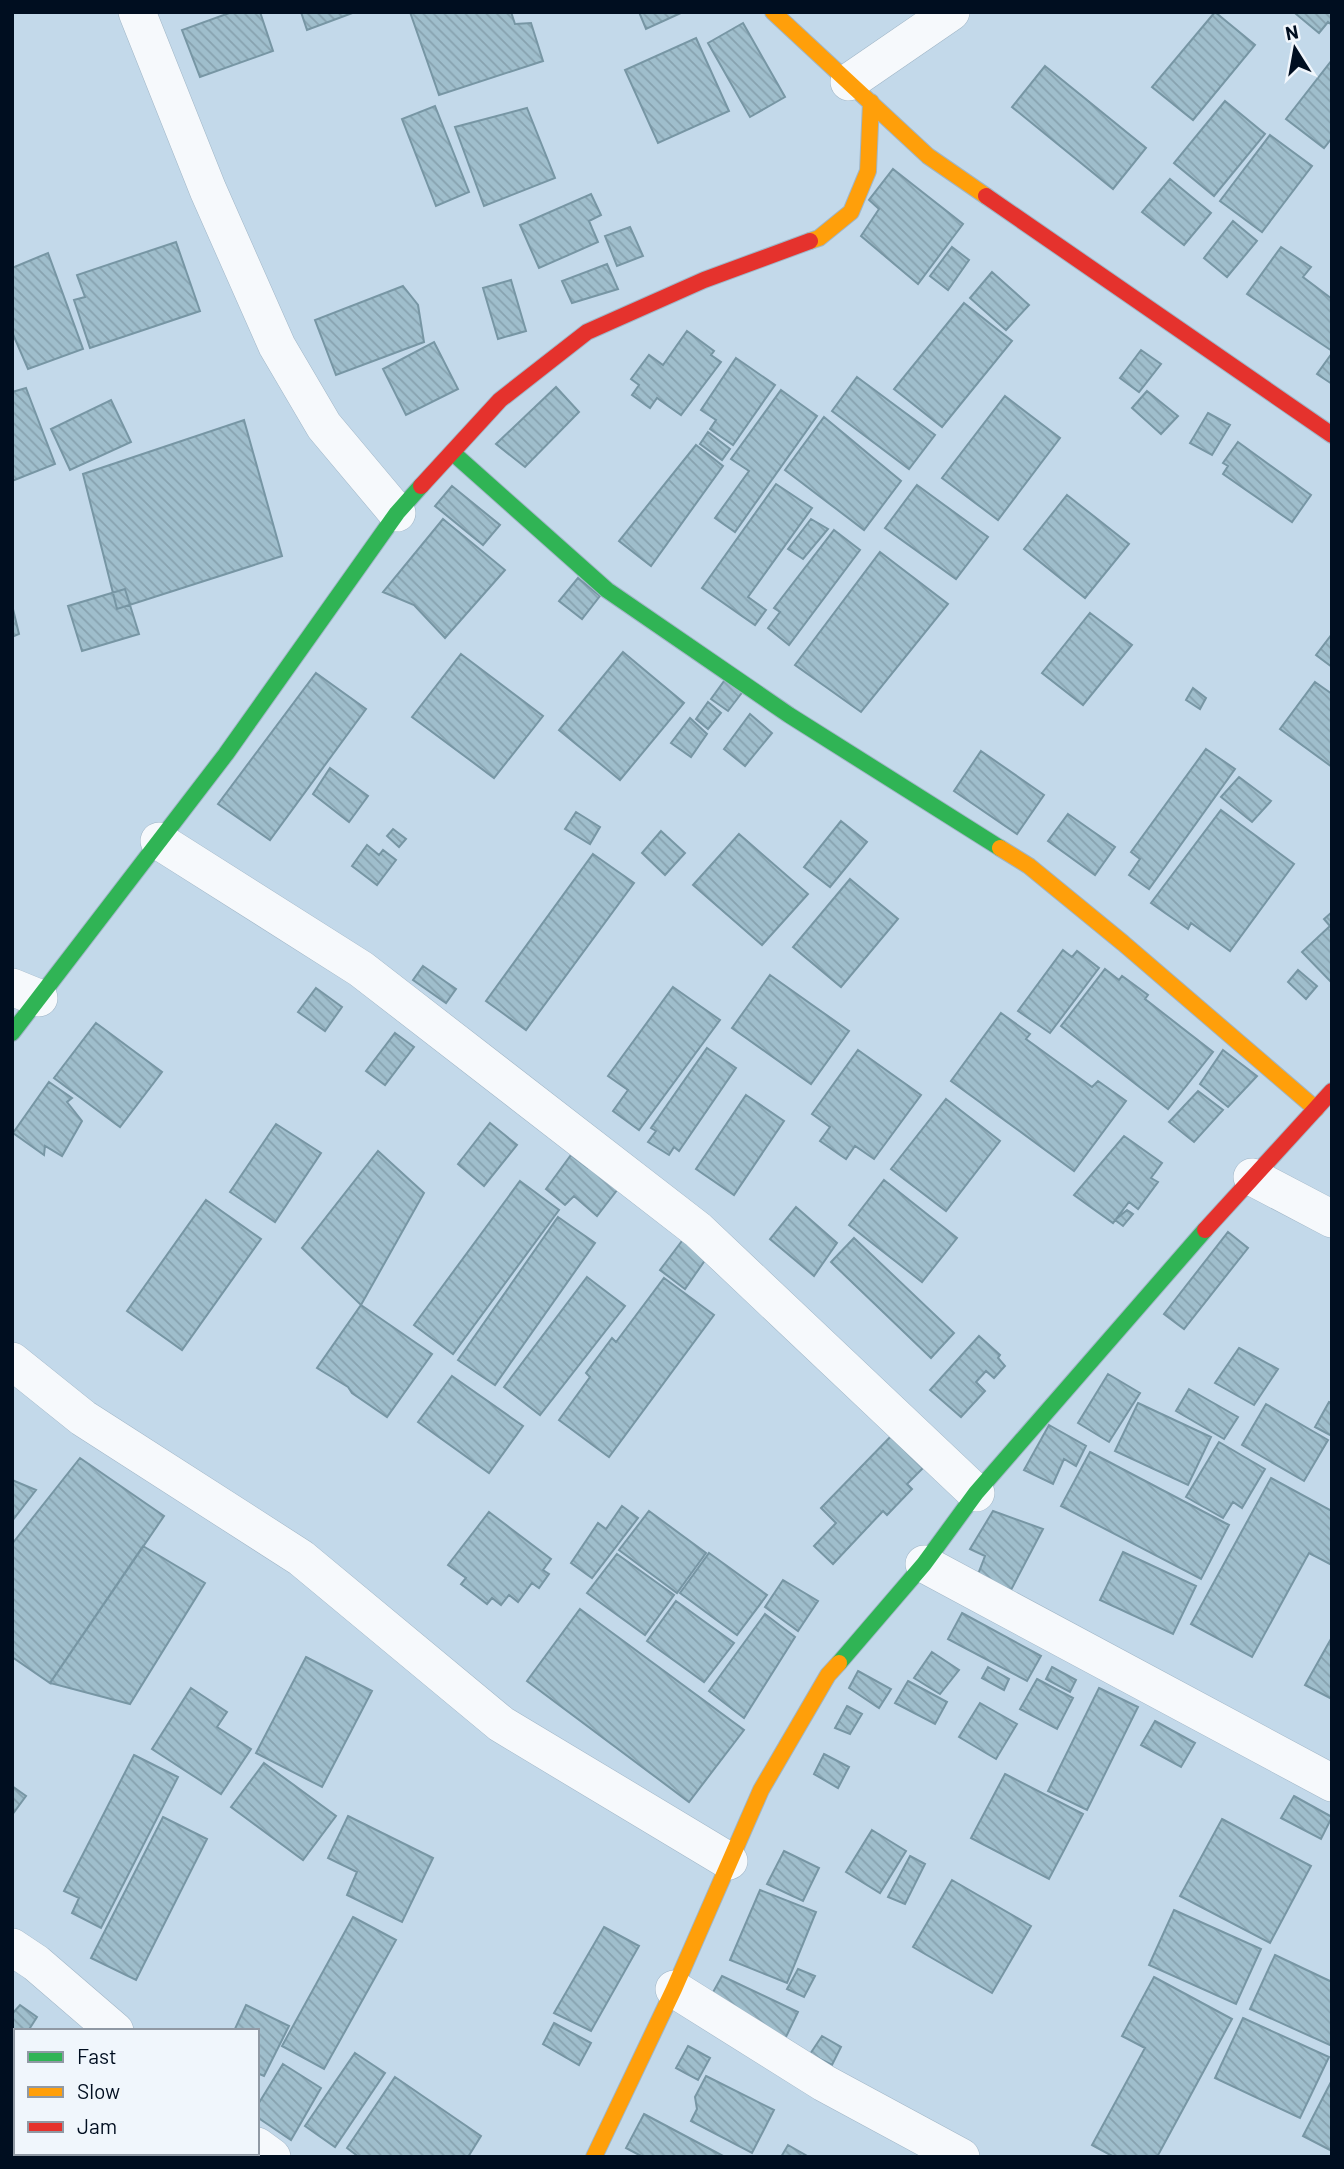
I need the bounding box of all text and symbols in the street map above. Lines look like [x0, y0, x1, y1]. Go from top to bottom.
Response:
north arrow [1260, 14, 1330, 84]
text: N [1283, 19, 1300, 44]
legend [14, 2029, 259, 2155]
text: Fast [77, 2043, 117, 2068]
text: Slow [77, 2078, 120, 2103]
text: Jam [77, 2113, 117, 2138]

